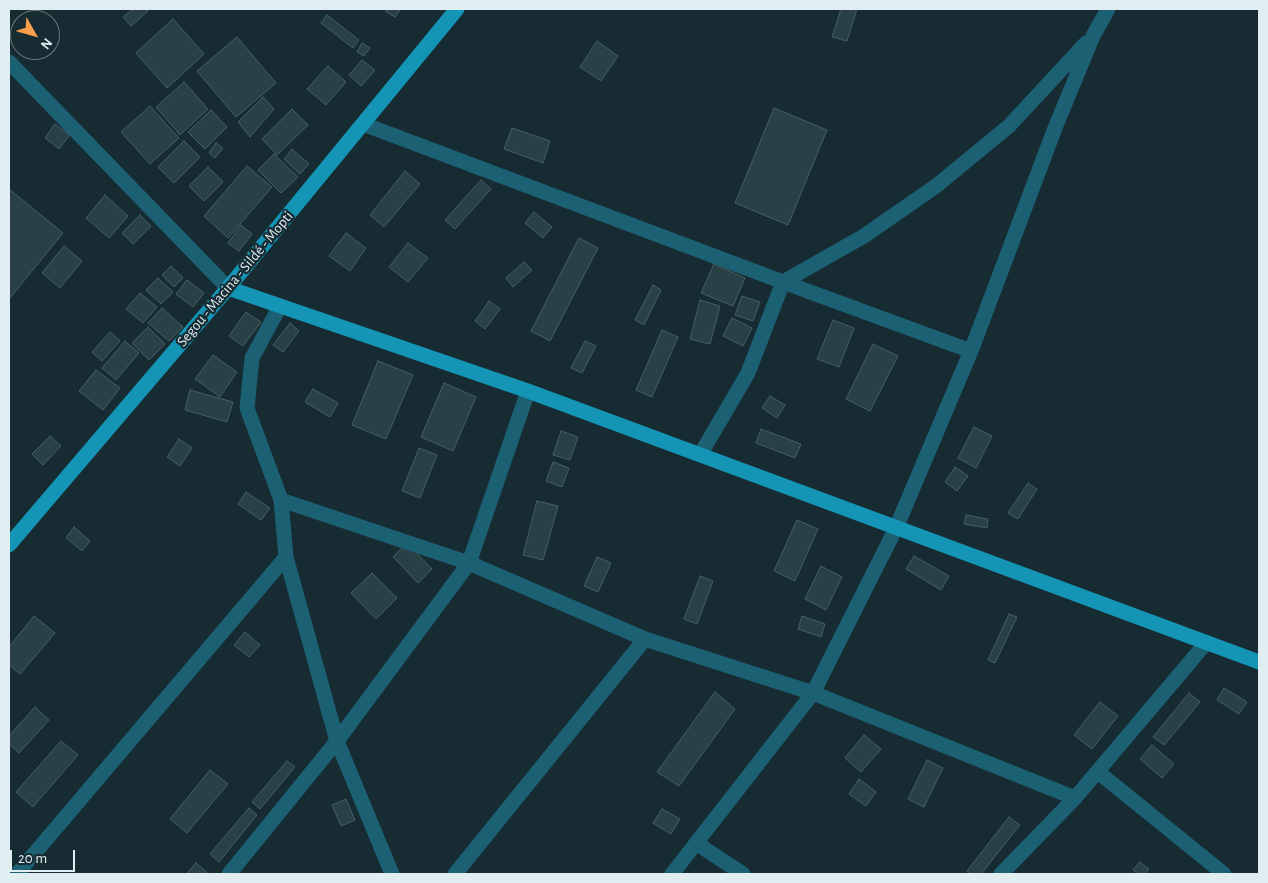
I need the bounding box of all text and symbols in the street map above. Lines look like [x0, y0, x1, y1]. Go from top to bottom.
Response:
north arrow [10, 10, 60, 60]
text: N [38, 35, 55, 52]
street label: Segou - Macina - Sildé - Mopti [173, 208, 297, 350]
scale bar [12, 840, 78, 872]
text: 20 m [18, 851, 47, 866]

